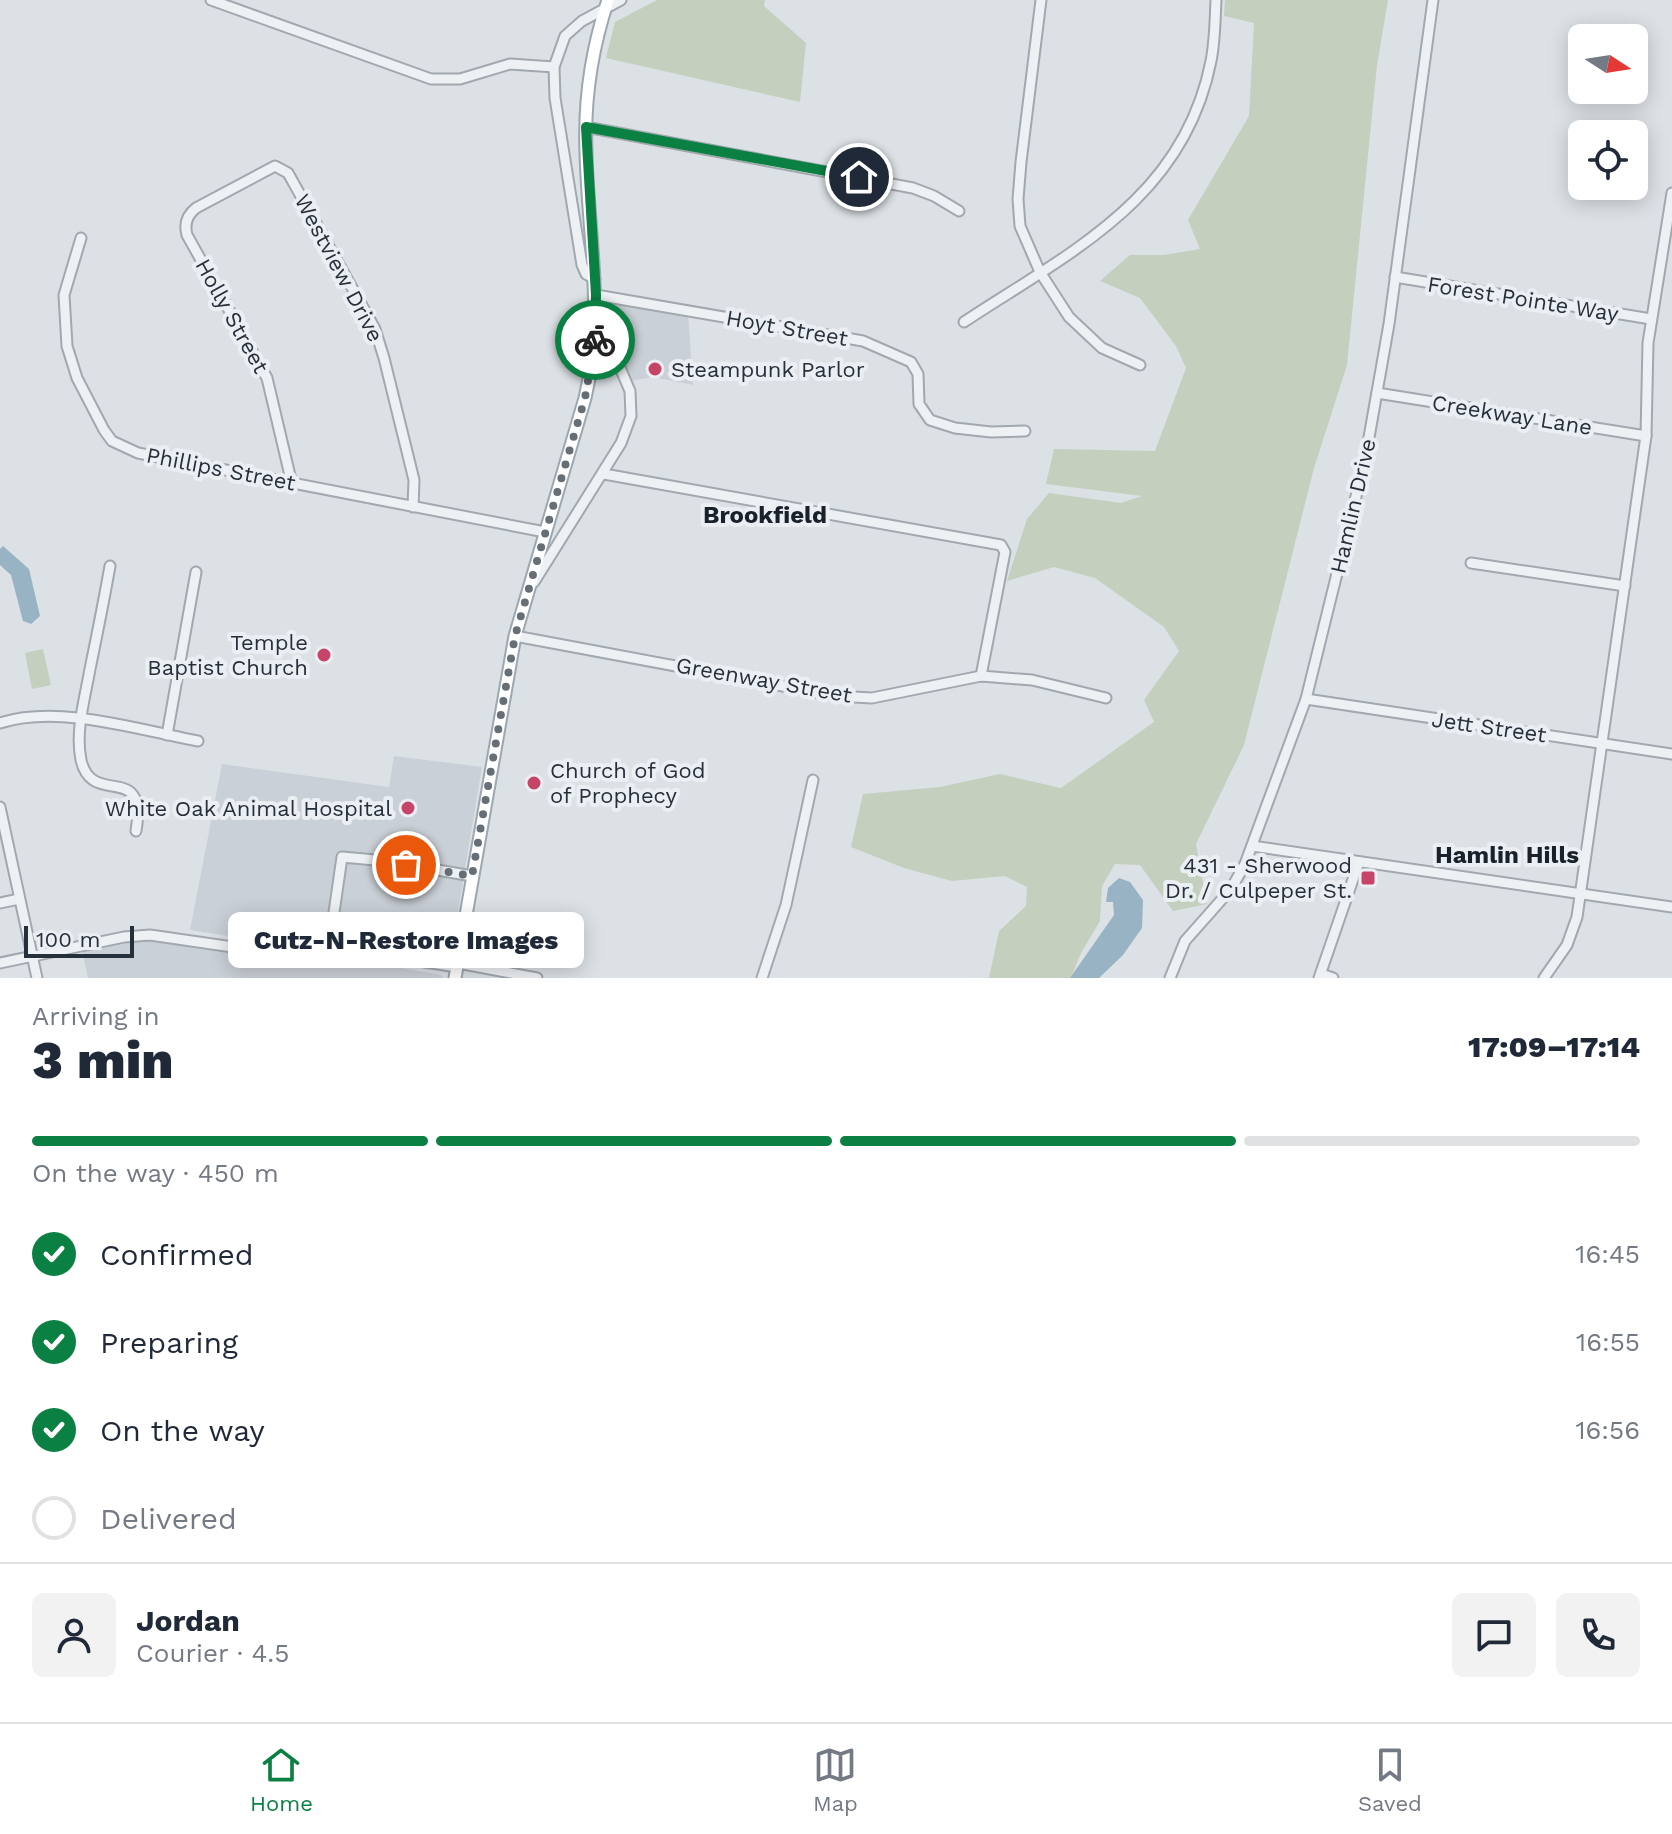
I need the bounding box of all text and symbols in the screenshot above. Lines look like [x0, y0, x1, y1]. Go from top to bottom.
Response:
north arrow [1568, 24, 1648, 104]
map controls [1568, 24, 1648, 200]
button: locate [1568, 120, 1648, 200]
pin [825, 143, 893, 211]
icon: home [837, 155, 881, 199]
street label: Westview Drive [290, 190, 388, 346]
street label: Holly Street [190, 255, 274, 377]
street label: Forest Pointe Way [1426, 272, 1621, 327]
courier [555, 300, 635, 380]
street label: Hoyt Street [724, 305, 850, 351]
icon: bike [573, 318, 617, 362]
place label: Steampunk Parlor [671, 357, 865, 382]
marker: Steampunk Parlor [646, 360, 664, 378]
street label: Creekway Lane [1430, 390, 1594, 440]
street label: Hamlin Drive [1325, 436, 1381, 576]
street label: Phillips Street [144, 442, 298, 496]
district label: Brookfield [703, 501, 827, 529]
place label: Temple Baptist Church [147, 630, 308, 680]
marker: Temple Baptist Church [315, 646, 333, 664]
street label: Greenway Street [674, 652, 854, 708]
street label: Jett Street [1430, 707, 1548, 747]
place label: Church of God of Prophecy [550, 758, 706, 808]
marker: Church of God of Prophecy [525, 774, 543, 792]
place label: White Oak Animal Hospital [105, 796, 392, 821]
marker: White Oak Animal Hospital [399, 799, 417, 817]
pin [372, 831, 440, 899]
district label: Hamlin Hills [1435, 841, 1579, 869]
icon: bag [384, 843, 428, 887]
place label: 431 - Sherwood Dr. / Culpeper St. [1165, 853, 1352, 903]
marker: 431 - Sherwood Dr. / Culpeper St. [1359, 869, 1377, 887]
callout: Cutz-N-Restore Images [228, 913, 584, 969]
scale bar [24, 922, 134, 958]
text: Cutz-N-Restore Images [254, 925, 558, 955]
text: 100 m [36, 927, 100, 952]
text: Arriving in [32, 1001, 160, 1031]
text: 17:09–17:14 [1468, 1029, 1640, 1064]
text: 3 min [32, 1030, 174, 1091]
text: On the way · 450 m [32, 1158, 279, 1188]
icon: check [32, 1232, 76, 1276]
text: Confirmed [100, 1237, 254, 1272]
text: 16:45 [1575, 1239, 1640, 1269]
icon: check [32, 1320, 76, 1364]
text: Preparing [100, 1325, 238, 1360]
text: 16:55 [1576, 1327, 1640, 1357]
icon: check [32, 1408, 76, 1452]
text: On the way [100, 1413, 265, 1448]
text: 16:56 [1575, 1415, 1640, 1445]
text: Delivered [100, 1501, 237, 1536]
button: person [32, 1593, 116, 1677]
button: chat [1452, 1593, 1536, 1677]
button: phone [1556, 1593, 1640, 1677]
text: Jordan [136, 1603, 240, 1638]
text: Courier · 4.5 [136, 1638, 289, 1668]
tab: Home [250, 1743, 313, 1816]
tab: Map [813, 1743, 858, 1816]
tab: Saved [1358, 1743, 1422, 1816]

